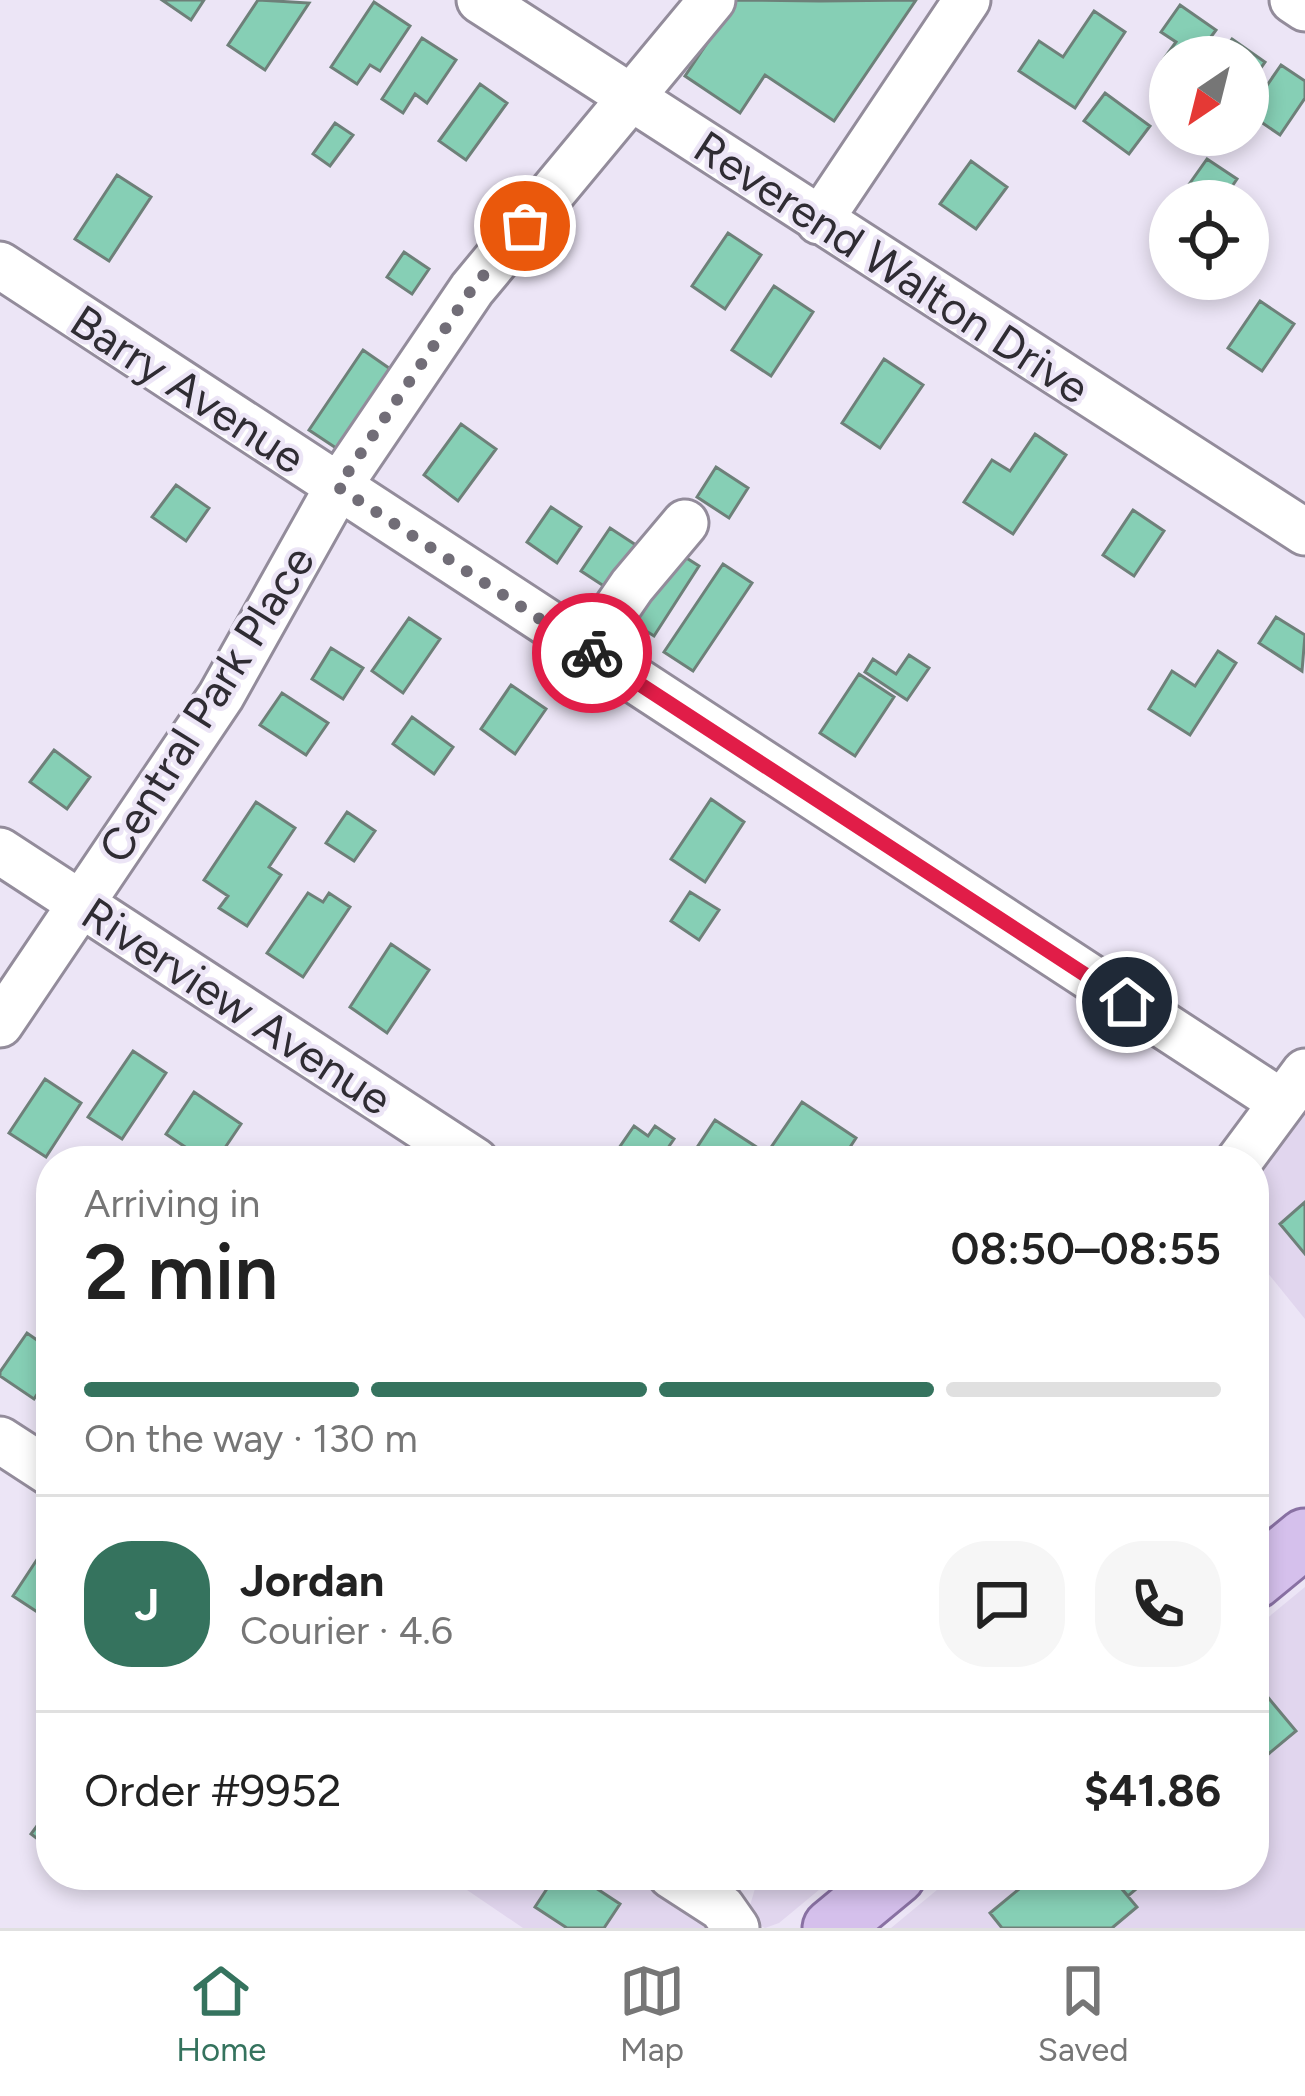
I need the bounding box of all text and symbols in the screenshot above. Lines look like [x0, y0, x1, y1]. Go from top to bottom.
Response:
north arrow [1149, 36, 1269, 156]
map controls [1149, 36, 1269, 300]
street label: Reverend Walton Drive [685, 119, 1099, 415]
pin [474, 175, 576, 277]
button: locate [1149, 180, 1269, 300]
icon: bag [492, 193, 558, 259]
street label: Barry Avenue [61, 293, 315, 485]
street label: Central Park Place [87, 536, 325, 872]
courier [532, 593, 652, 713]
icon: bike [559, 620, 625, 686]
street label: Riverview Avenue [72, 886, 402, 1126]
pin [1076, 951, 1178, 1053]
icon: home [1094, 969, 1160, 1035]
text: Arriving in [84, 1180, 260, 1227]
text: 08:50–08:55 [951, 1221, 1221, 1275]
text: 2 min [84, 1225, 278, 1319]
text: On the way · 130 m [84, 1415, 418, 1462]
button: chat [939, 1541, 1065, 1667]
button: phone [1095, 1541, 1221, 1667]
text: Jordan [240, 1553, 384, 1607]
text: J [135, 1577, 159, 1631]
text: Courier · 4.6 [240, 1607, 453, 1654]
text: Order #9952 [84, 1763, 342, 1817]
text: $41.86 [1084, 1763, 1221, 1817]
tab: Home [176, 1958, 266, 2069]
tab: Map [619, 1958, 685, 2069]
tab: Saved [1038, 1958, 1129, 2069]

